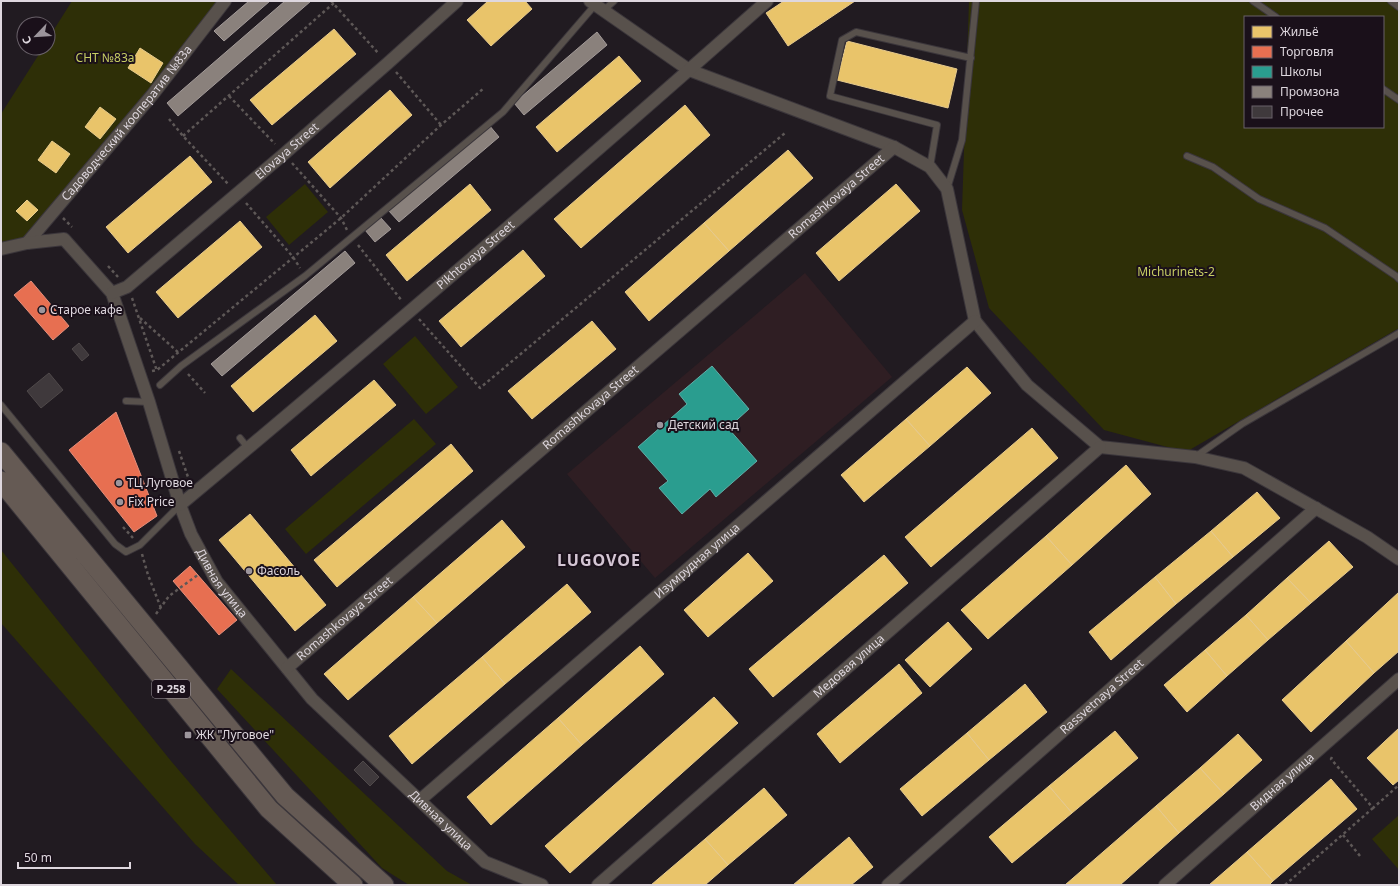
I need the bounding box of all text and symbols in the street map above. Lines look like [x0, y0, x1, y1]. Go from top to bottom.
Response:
north arrow [16, 16, 56, 56]
legend [1244, 16, 1384, 128]
text: Жильё [1280, 23, 1319, 40]
text: С [18, 34, 35, 47]
street label: Садоводческий кооператив №83а [57, 41, 196, 204]
text: Торговля [1280, 43, 1334, 60]
park label: СНТ №83а [75, 49, 135, 66]
text: Школы [1280, 63, 1322, 80]
text: Промзона [1280, 83, 1339, 100]
text: Прочее [1280, 103, 1324, 120]
street label: Elovaya Street [251, 118, 323, 183]
street label: Romashkovaya Street [784, 150, 888, 242]
street label: Pikhtovaya Street [432, 216, 518, 293]
park label: Michurinets-2 [1137, 263, 1215, 280]
place label: Старое кафе [50, 301, 123, 318]
marker: Старое кафе [37, 305, 47, 315]
street label: Romashkovaya Street [538, 361, 642, 453]
place label: Детский сад [668, 416, 740, 433]
marker: Детский сад [655, 420, 665, 430]
place label: ТЦ Луговое [127, 474, 193, 491]
marker: ТЦ Луговое [114, 478, 124, 488]
place label: Fix Price [128, 493, 175, 510]
marker: Fix Price [115, 497, 125, 507]
street label: Изумрудная улица [650, 519, 743, 602]
street label: Дивная улица [192, 545, 252, 621]
district label: LUGOVOE [557, 549, 641, 571]
place label: Фасоль [257, 562, 300, 579]
marker: Фасоль [244, 566, 254, 576]
street label: Romashkovaya Street [293, 572, 397, 664]
street label: Медовая улица [809, 630, 888, 701]
street label: Rassvetnaya Street [1056, 654, 1148, 738]
road number: Р-258 [152, 680, 190, 698]
place label: ЖК "Луговое" [196, 726, 274, 743]
marker: ЖК "Луговое" [183, 730, 193, 740]
street label: Видная улица [1246, 748, 1318, 815]
street label: Дивная улица [406, 786, 476, 854]
scale bar [18, 844, 130, 870]
text: 50 m [24, 849, 52, 866]

